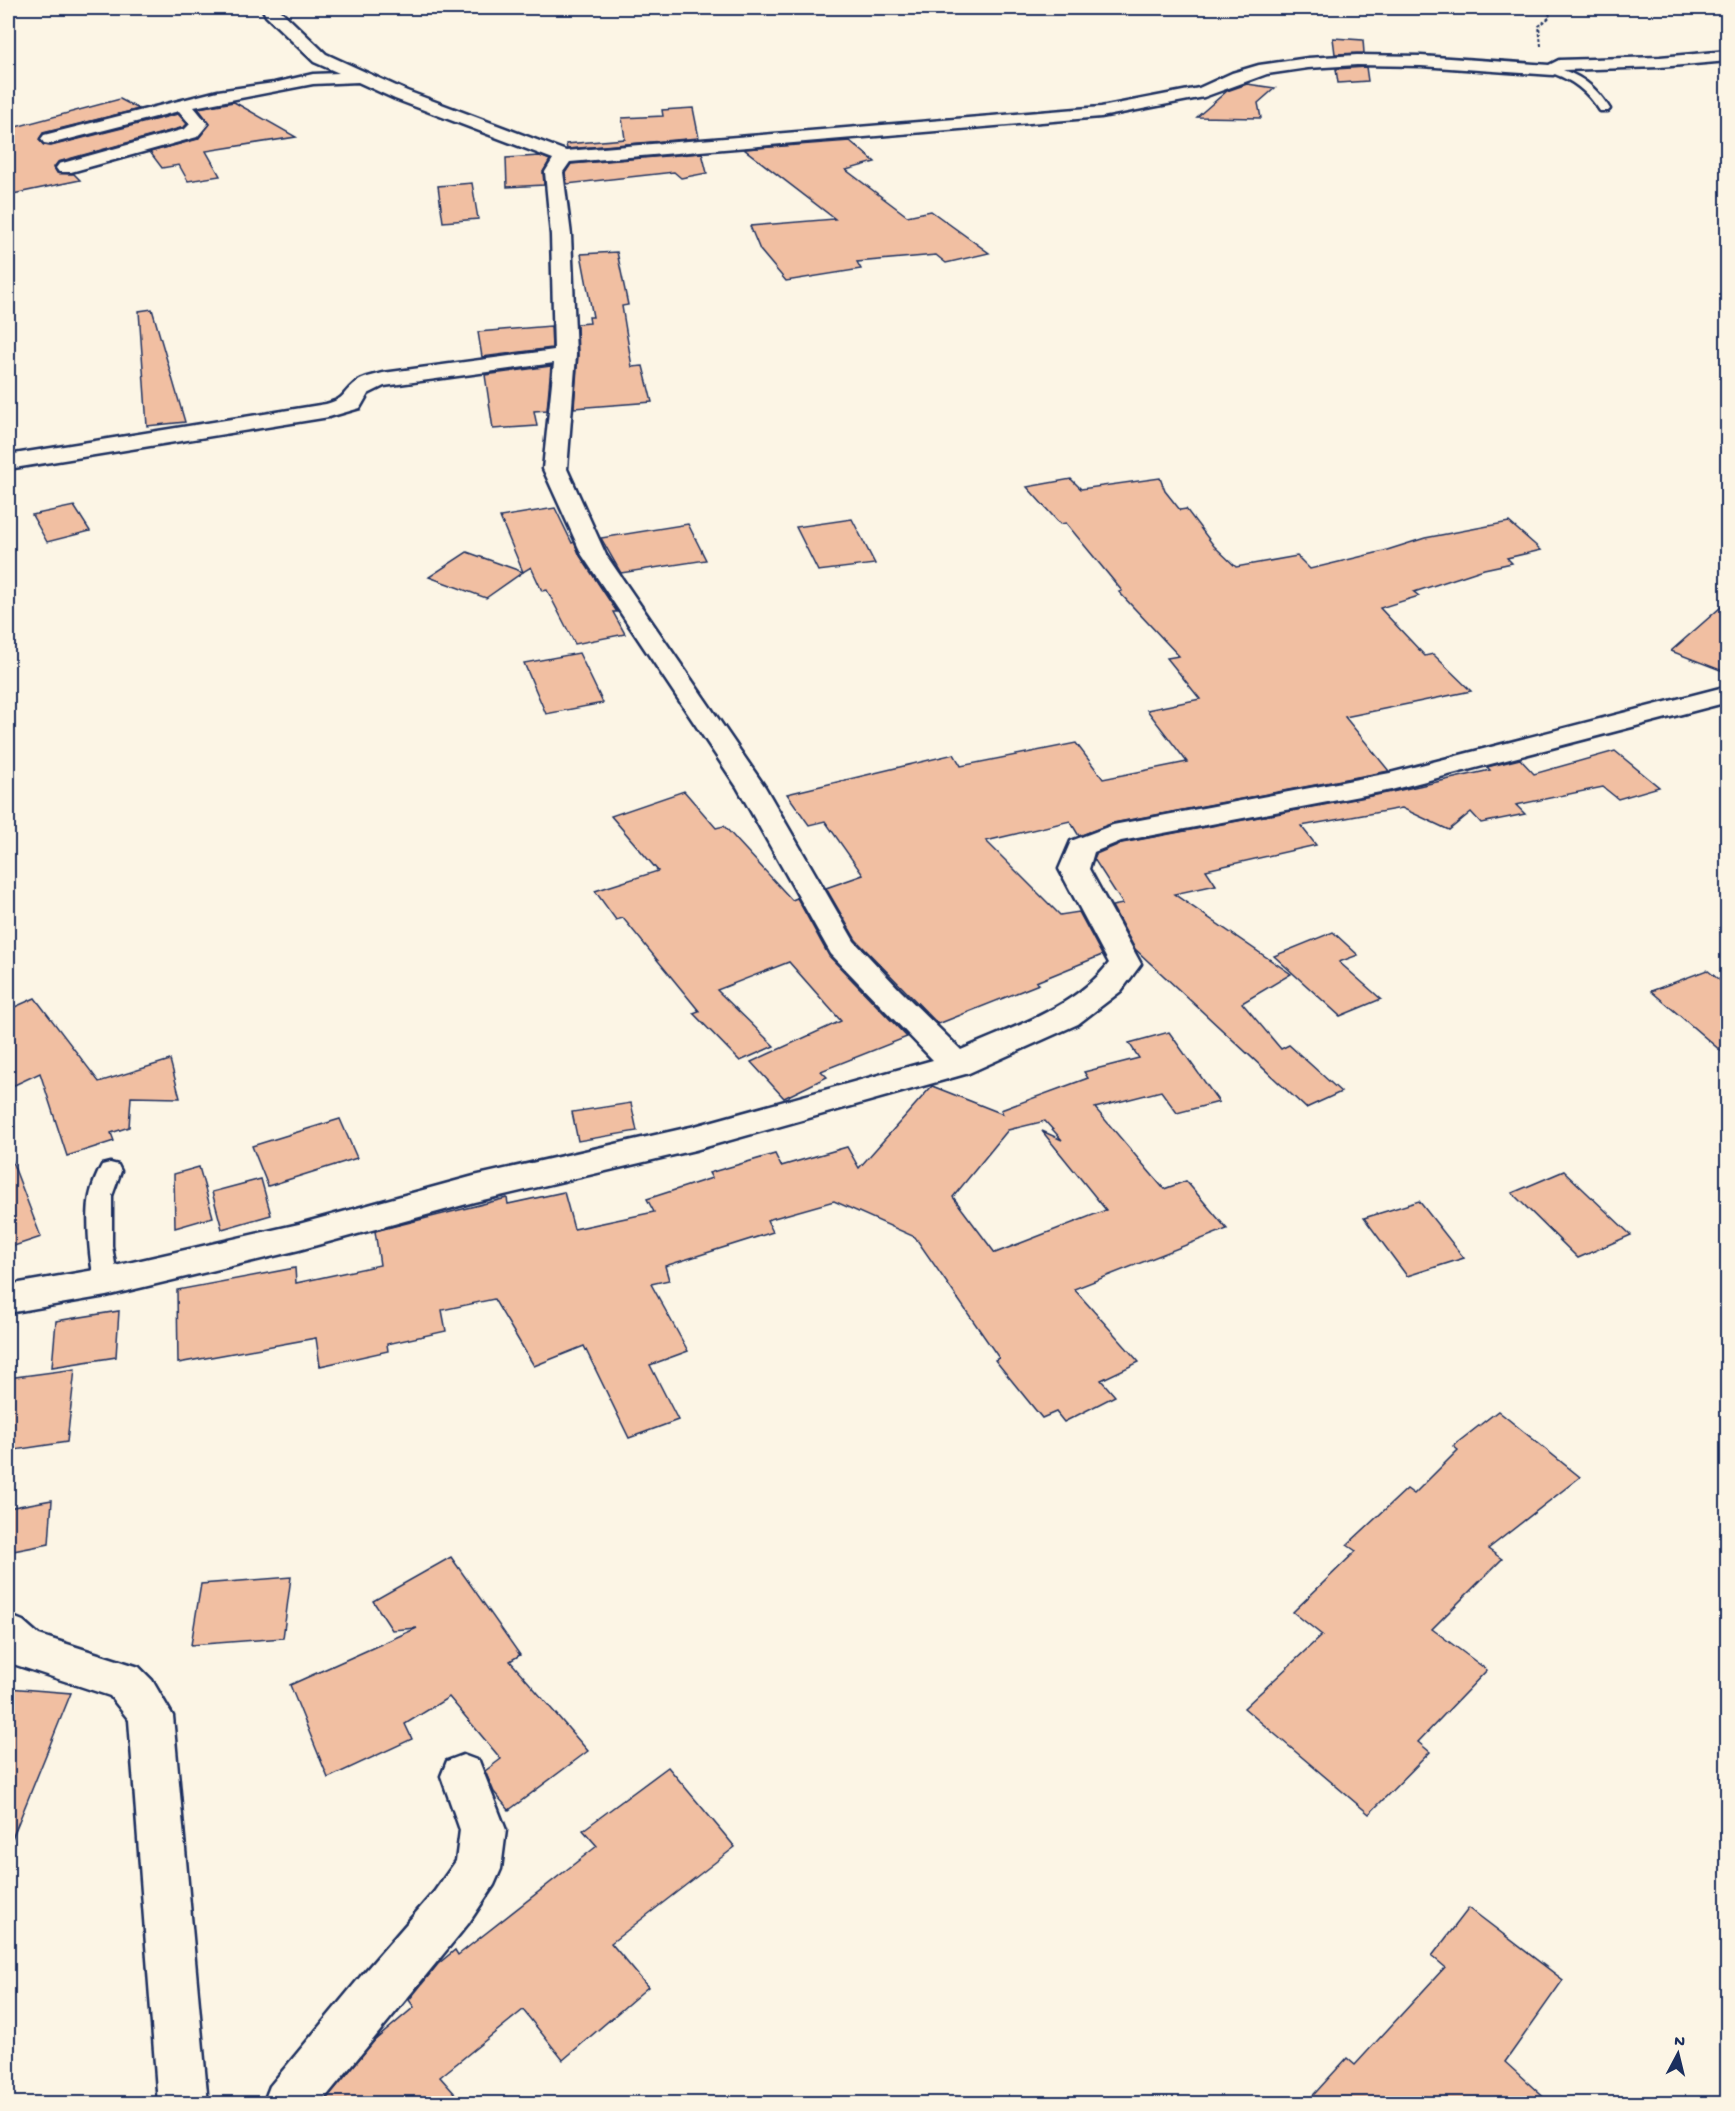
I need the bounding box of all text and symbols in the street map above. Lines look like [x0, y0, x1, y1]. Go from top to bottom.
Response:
north arrow [1648, 2024, 1708, 2084]
text: N [1673, 2033, 1686, 2053]

